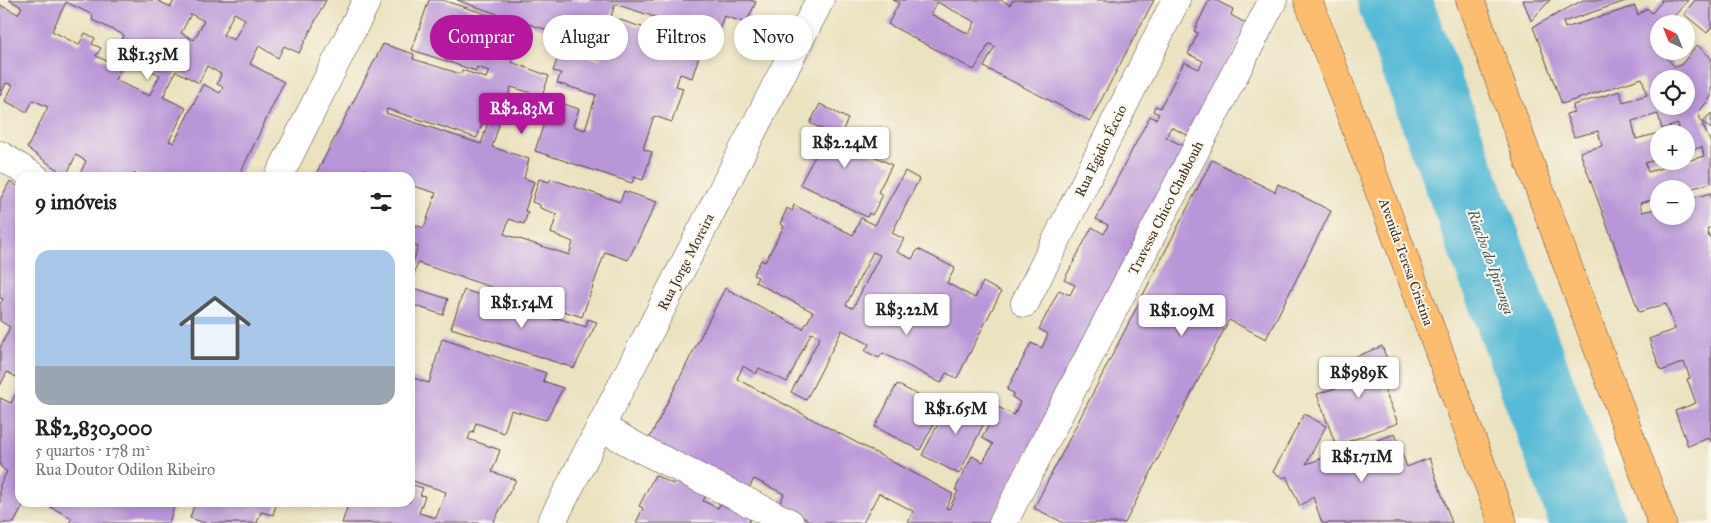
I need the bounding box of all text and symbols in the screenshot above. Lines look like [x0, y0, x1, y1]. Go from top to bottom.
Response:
chip: Comprar [430, 15, 533, 60]
chip: Alugar [543, 15, 628, 60]
chip: Filtros [638, 15, 724, 60]
chip: Novo [734, 15, 812, 60]
north arrow [1650, 15, 1695, 60]
map controls [1650, 15, 1695, 225]
pin: R$1.35M [102, 38, 194, 81]
text: R$1.35M [118, 45, 178, 64]
button: locate [1650, 70, 1695, 115]
pin: R$2.83M [476, 92, 568, 135]
text: R$2.83M [490, 99, 554, 118]
street label: Rua Egidio Éccio [1070, 101, 1131, 200]
button: + [1650, 125, 1695, 170]
pin: R$2.24M [799, 126, 891, 169]
text: R$2.24M [812, 133, 878, 152]
street label: Travessa Chico Chabbouh [1125, 138, 1207, 278]
button: − [1650, 180, 1695, 225]
icon: filters [367, 188, 395, 216]
text: 9 imóveis [35, 189, 117, 215]
street label: Avenida Teresa Cristina [1375, 195, 1437, 328]
water label: Riacho do Ipiranga [1462, 206, 1518, 317]
street label: Rua Jorge Moreira [654, 211, 719, 314]
icon: home [170, 283, 260, 373]
pin: R$1.54M [476, 286, 568, 329]
text: R$1.54M [491, 293, 553, 312]
pin: R$3.22M [861, 294, 953, 336]
pin: R$1.09M [1136, 294, 1228, 337]
text: R$3.22M [876, 300, 938, 319]
text: R$1.09M [1150, 301, 1214, 320]
pin: R$989K [1318, 356, 1400, 399]
text: R$989K [1330, 363, 1388, 382]
pin: R$1.65M [910, 392, 1002, 435]
text: R$1.65M [925, 399, 987, 418]
text: R$2,830,000 [35, 415, 152, 441]
pin: R$1.71M [1316, 440, 1408, 483]
text: 5 quartos · 178 m² [35, 441, 150, 460]
text: R$1.71M [1332, 447, 1392, 466]
text: Rua Doutor Odilon Ribeiro [35, 460, 215, 479]

